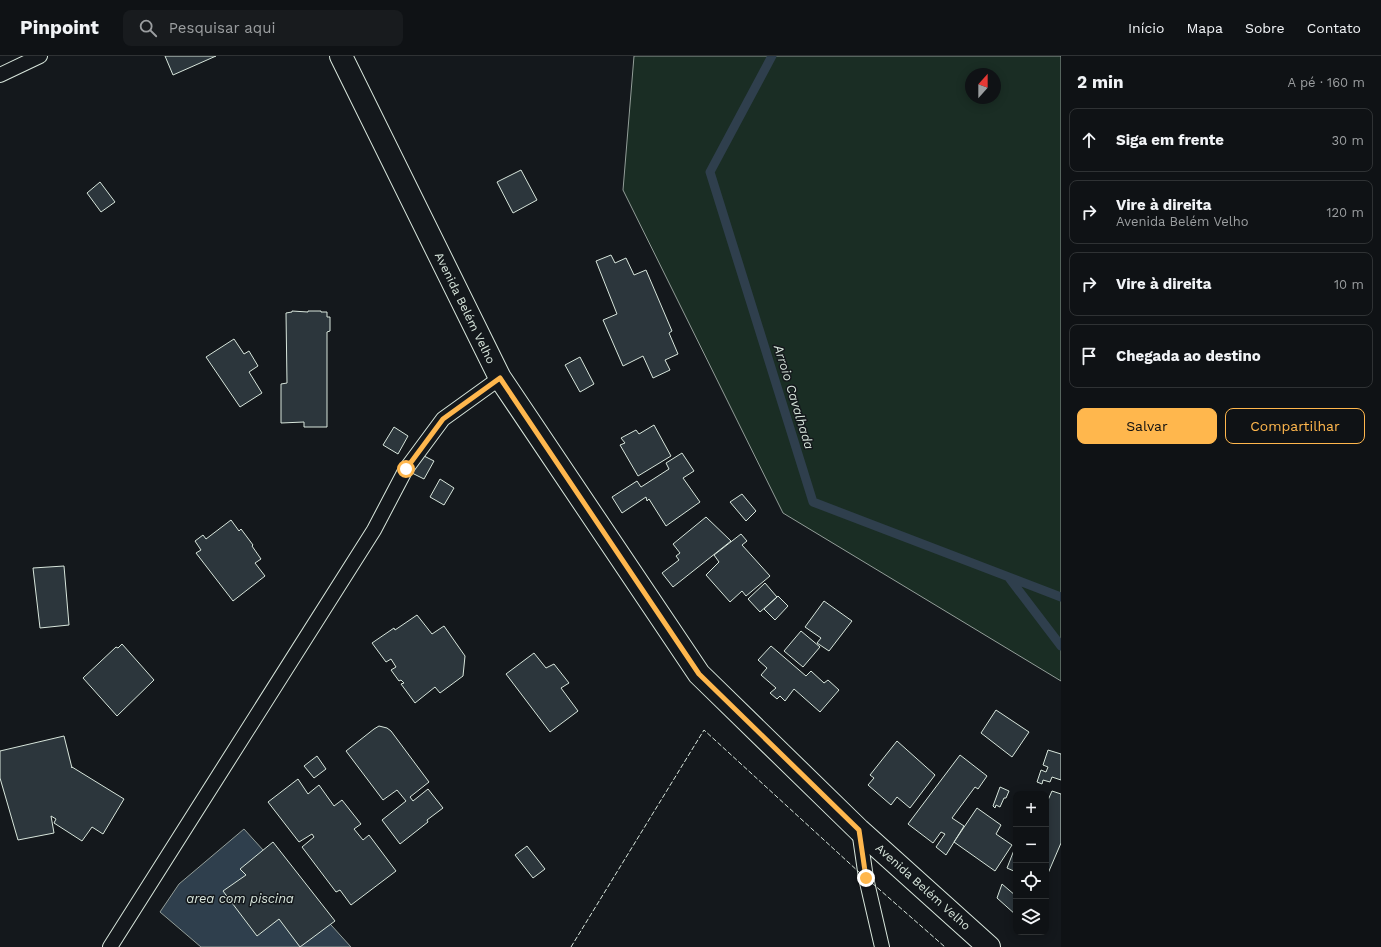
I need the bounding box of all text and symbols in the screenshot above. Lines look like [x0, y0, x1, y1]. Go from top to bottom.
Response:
search box [123, 10, 403, 46]
text: Pinpoint [20, 16, 99, 39]
icon: search [137, 17, 159, 39]
text: Pesquisar aqui [169, 19, 276, 37]
text: Início [1128, 20, 1164, 36]
text: Mapa [1186, 20, 1223, 36]
text: Sobre [1245, 20, 1285, 36]
text: Contato [1307, 20, 1361, 36]
north arrow [965, 68, 1001, 104]
text: 2 min [1077, 72, 1123, 92]
text: A pé · 160 m [1287, 75, 1365, 90]
icon: ahead [1078, 129, 1100, 151]
text: Siga em frente [1116, 131, 1224, 149]
text: 30 m [1332, 133, 1364, 148]
text: Vire à direita [1116, 196, 1211, 214]
icon: right [1078, 201, 1100, 223]
text: 120 m [1326, 205, 1364, 220]
text: Avenida Belém Velho [1116, 214, 1249, 229]
street label: Avenida Belém Velho [432, 250, 498, 366]
icon: right [1078, 273, 1100, 295]
text: Vire à direita [1116, 275, 1211, 293]
text: 10 m [1334, 277, 1364, 292]
water label: Arroio Cavalhada [771, 342, 817, 451]
icon: arrive [1078, 345, 1100, 367]
text: Chegada ao destino [1116, 347, 1261, 365]
button: Salvar [1077, 408, 1217, 444]
button: Compartilhar [1225, 408, 1365, 444]
route start [397, 460, 415, 478]
map controls [1013, 791, 1049, 935]
button: + [1013, 791, 1049, 827]
button: − [1013, 827, 1049, 863]
street label: Avenida Belém Velho [873, 841, 973, 933]
button: locate [1013, 863, 1049, 899]
route end [857, 869, 875, 887]
water label: area com piscina [186, 891, 294, 906]
button: layers [1013, 899, 1049, 935]

